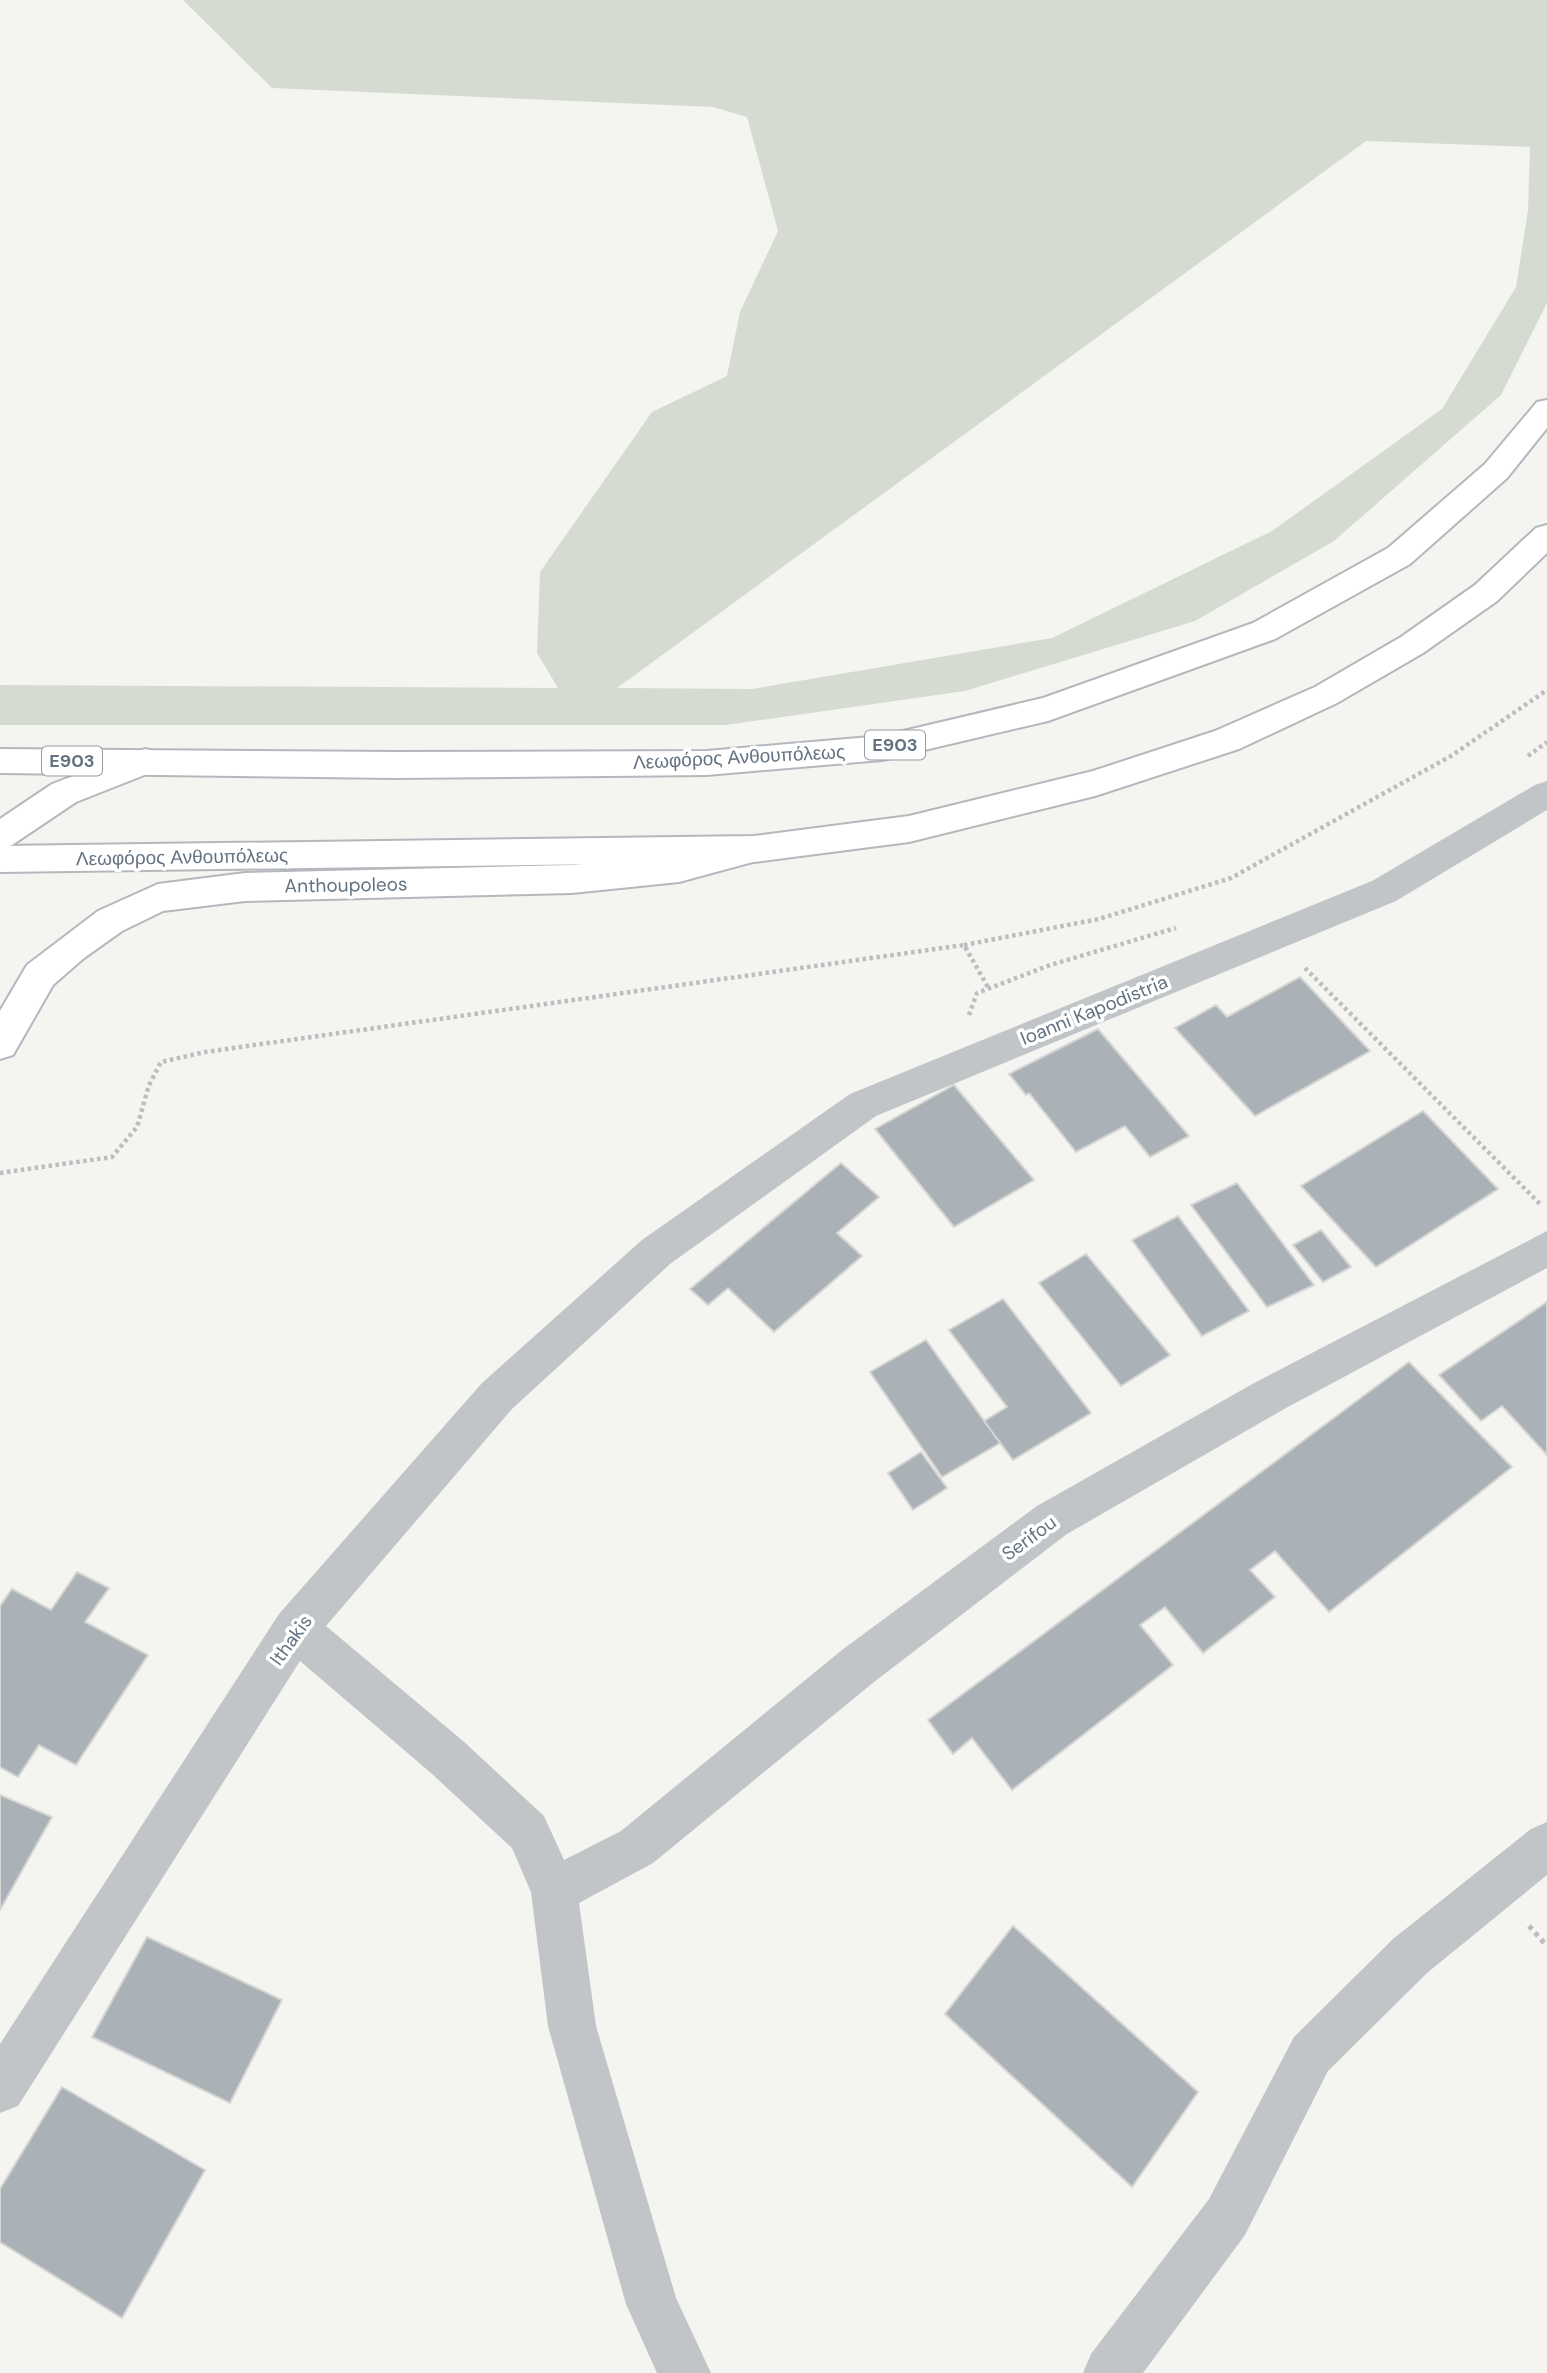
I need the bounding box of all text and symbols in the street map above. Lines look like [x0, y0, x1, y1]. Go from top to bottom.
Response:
road number: E903 [865, 730, 925, 760]
street label: Λεωφόρος Ανθουπόλεως [632, 739, 846, 775]
road number: E903 [42, 746, 102, 776]
street label: Λεωφόρος Ανθουπόλεως [76, 843, 288, 871]
street label: Anthoupoleos [284, 871, 408, 899]
street label: Ioanni Kapodistria [1017, 969, 1171, 1051]
street label: Serifou [997, 1510, 1061, 1566]
street label: Ithakis [264, 1610, 318, 1670]

